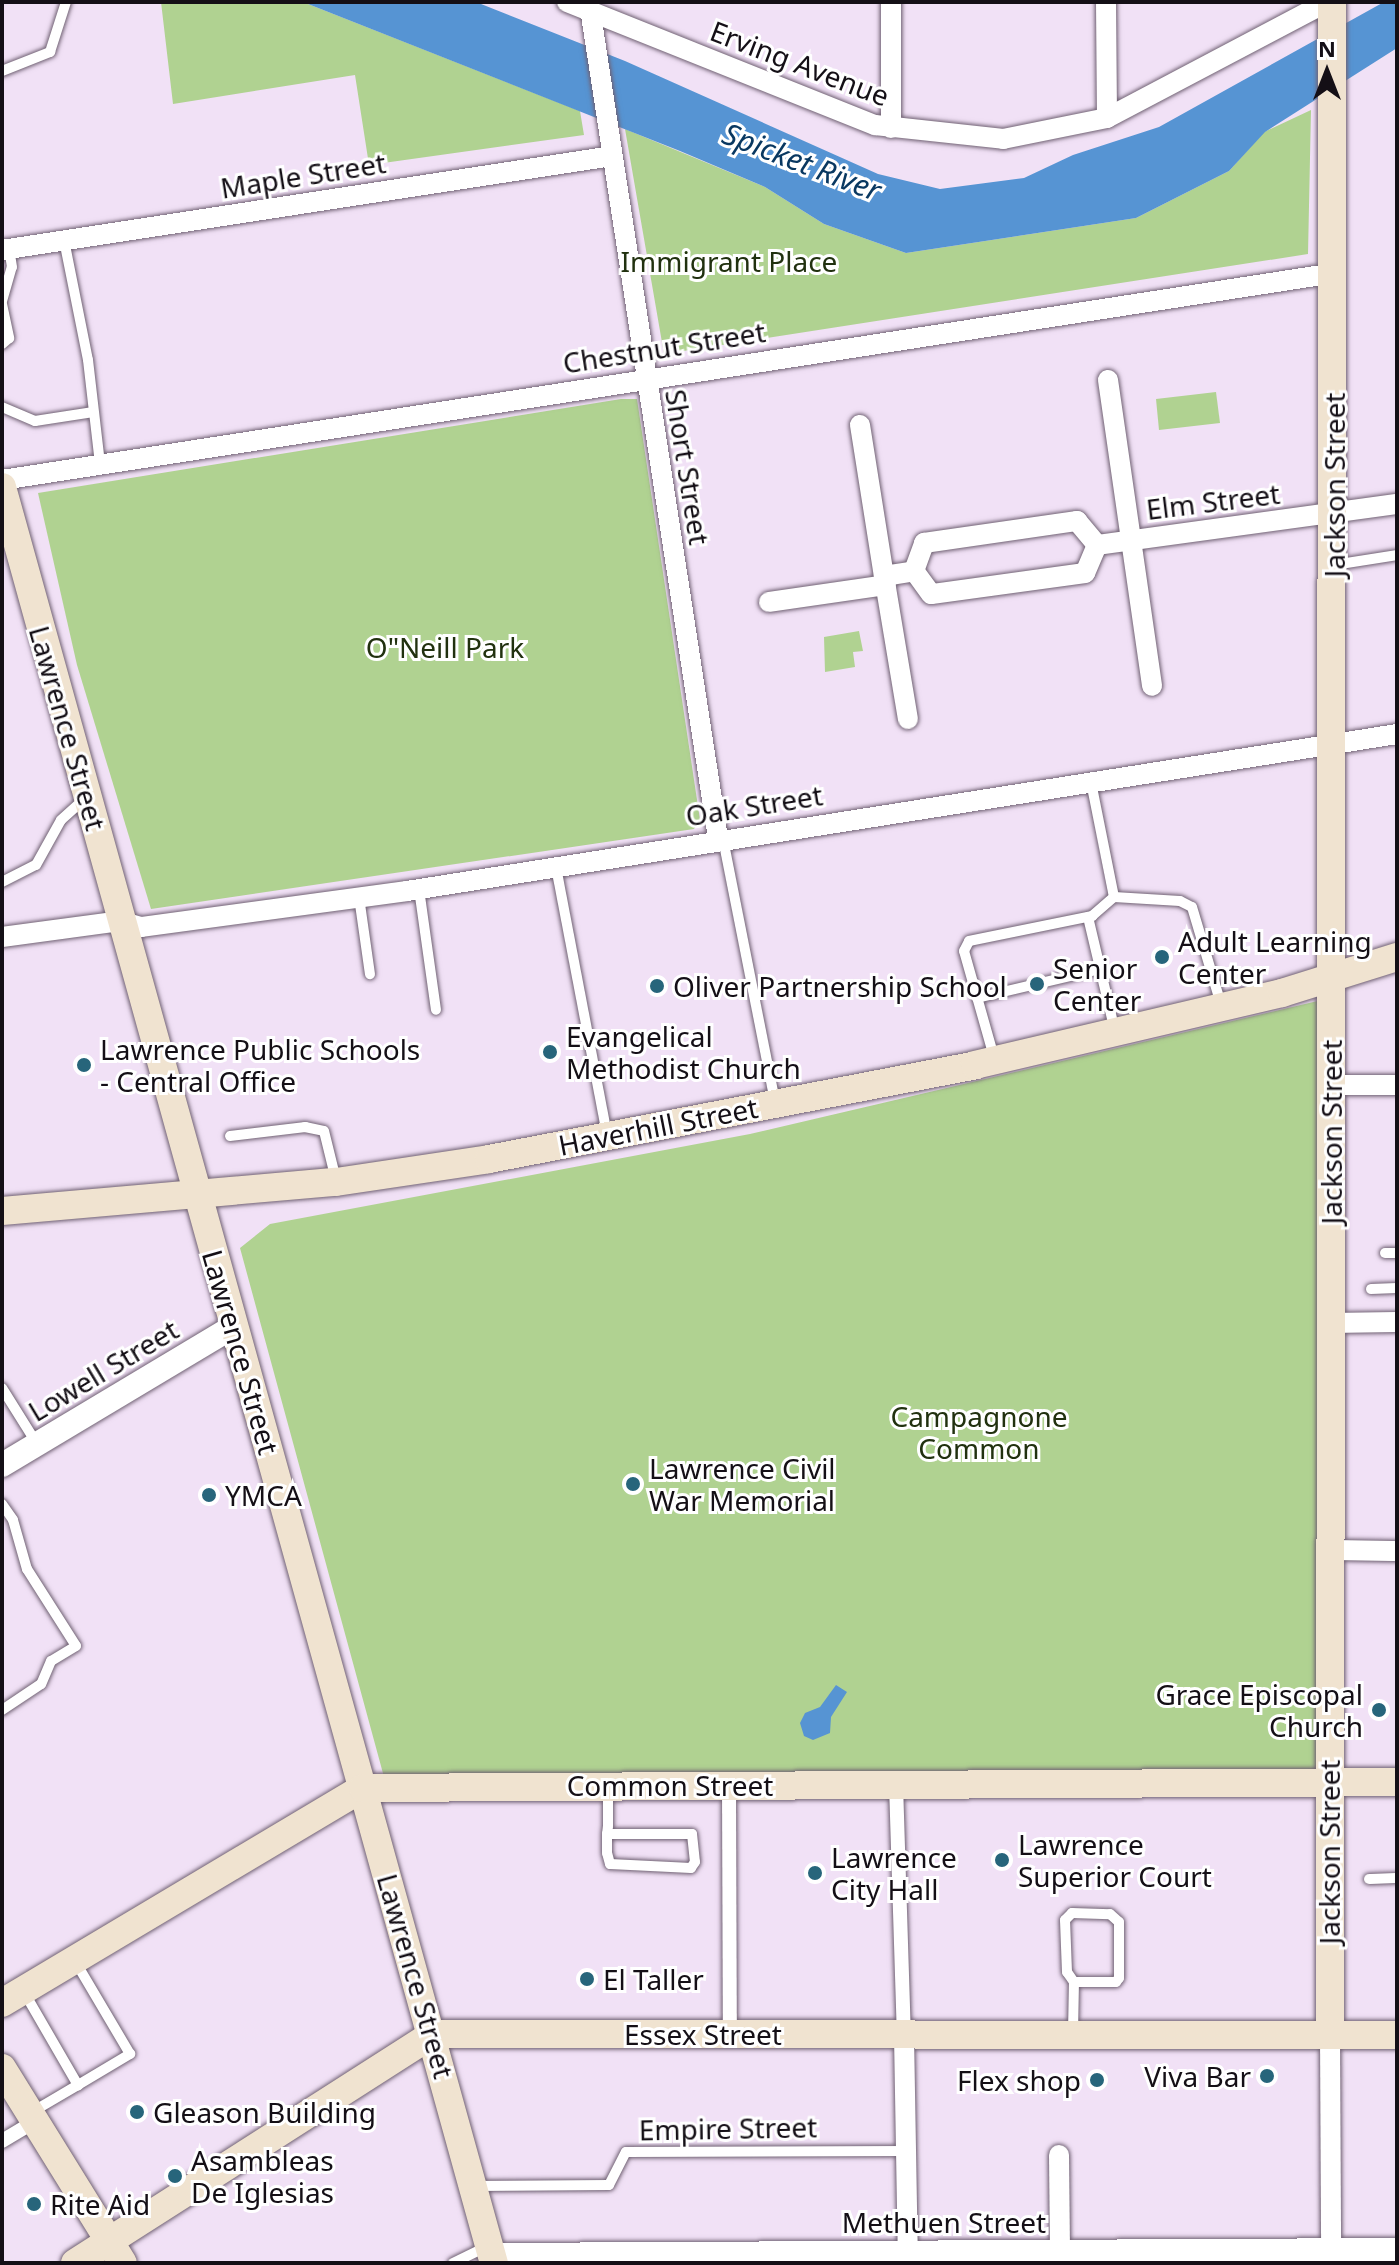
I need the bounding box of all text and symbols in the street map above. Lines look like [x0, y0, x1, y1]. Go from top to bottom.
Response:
street label: Erving Avenue [706, 14, 894, 112]
north arrow [1287, 32, 1367, 112]
text: N [1318, 33, 1336, 63]
water label: Spicket River [718, 115, 886, 209]
street label: Maple Street [218, 145, 388, 205]
park label: Immigrant Place [621, 244, 837, 278]
street label: Chestnut Street [560, 314, 768, 380]
street label: Short Street [659, 387, 717, 547]
street label: Jackson Street [1317, 393, 1351, 577]
street label: Elm Street [1144, 476, 1282, 526]
street label: Lawrence Street [23, 622, 113, 834]
park label: O"Neill Park [366, 630, 524, 664]
street label: Oak Street [683, 778, 825, 832]
place label: Adult Learning Center [1178, 924, 1372, 990]
marker: Adult Learning Center [1153, 948, 1171, 966]
place label: Senior Center [1053, 951, 1141, 1017]
place label: Oliver Partnership School [673, 969, 1007, 1003]
marker: Senior Center [1028, 975, 1046, 993]
marker: Oliver Partnership School [648, 977, 666, 995]
place label: Evangelical Methodist Church [566, 1019, 801, 1085]
place label: Lawrence Public Schools - Central Office [100, 1032, 420, 1098]
street label: Jackson Street [1314, 1040, 1348, 1224]
marker: Evangelical Methodist Church [541, 1043, 559, 1061]
marker: Lawrence Public Schools - Central Office [75, 1056, 93, 1074]
street label: Haverhill Street [555, 1090, 761, 1162]
street label: Lawrence Street [196, 1246, 286, 1458]
street label: Lowell Street [22, 1312, 184, 1428]
park label: Campagnone Common [890, 1399, 1068, 1465]
place label: Lawrence Civil War Memorial [649, 1451, 836, 1517]
marker: Lawrence Civil War Memorial [624, 1475, 642, 1493]
place label: YMCA [225, 1478, 302, 1512]
marker: YMCA [200, 1486, 218, 1504]
place label: Grace Episcopal Church [1155, 1677, 1363, 1743]
marker: Grace Episcopal Church [1370, 1701, 1388, 1719]
street label: Jackson Street [1312, 1760, 1346, 1944]
street label: Common Street [567, 1768, 773, 1802]
place label: Lawrence Superior Court [1018, 1827, 1212, 1893]
place label: Lawrence City Hall [831, 1840, 957, 1906]
marker: Lawrence Superior Court [993, 1851, 1011, 1869]
marker: Lawrence City Hall [806, 1864, 824, 1882]
street label: Lawrence Street [371, 1870, 461, 2082]
place label: El Taller [603, 1962, 704, 1996]
marker: El Taller [578, 1970, 596, 1988]
street label: Essex Street [624, 2017, 782, 2051]
place label: Viva Bar [1144, 2059, 1251, 2093]
place label: Flex shop [957, 2063, 1081, 2097]
marker: Viva Bar [1258, 2067, 1276, 2085]
marker: Flex shop [1088, 2071, 1106, 2089]
place label: Gleason Building [153, 2095, 376, 2129]
marker: Gleason Building [128, 2103, 146, 2121]
street label: Empire Street [638, 2110, 818, 2146]
place label: Asambleas De Iglesias [191, 2143, 334, 2209]
marker: Asambleas De Iglesias [166, 2167, 184, 2185]
place label: Rite Aid [50, 2187, 150, 2221]
marker: Rite Aid [25, 2195, 43, 2213]
street label: Methuen Street [842, 2205, 1046, 2239]

